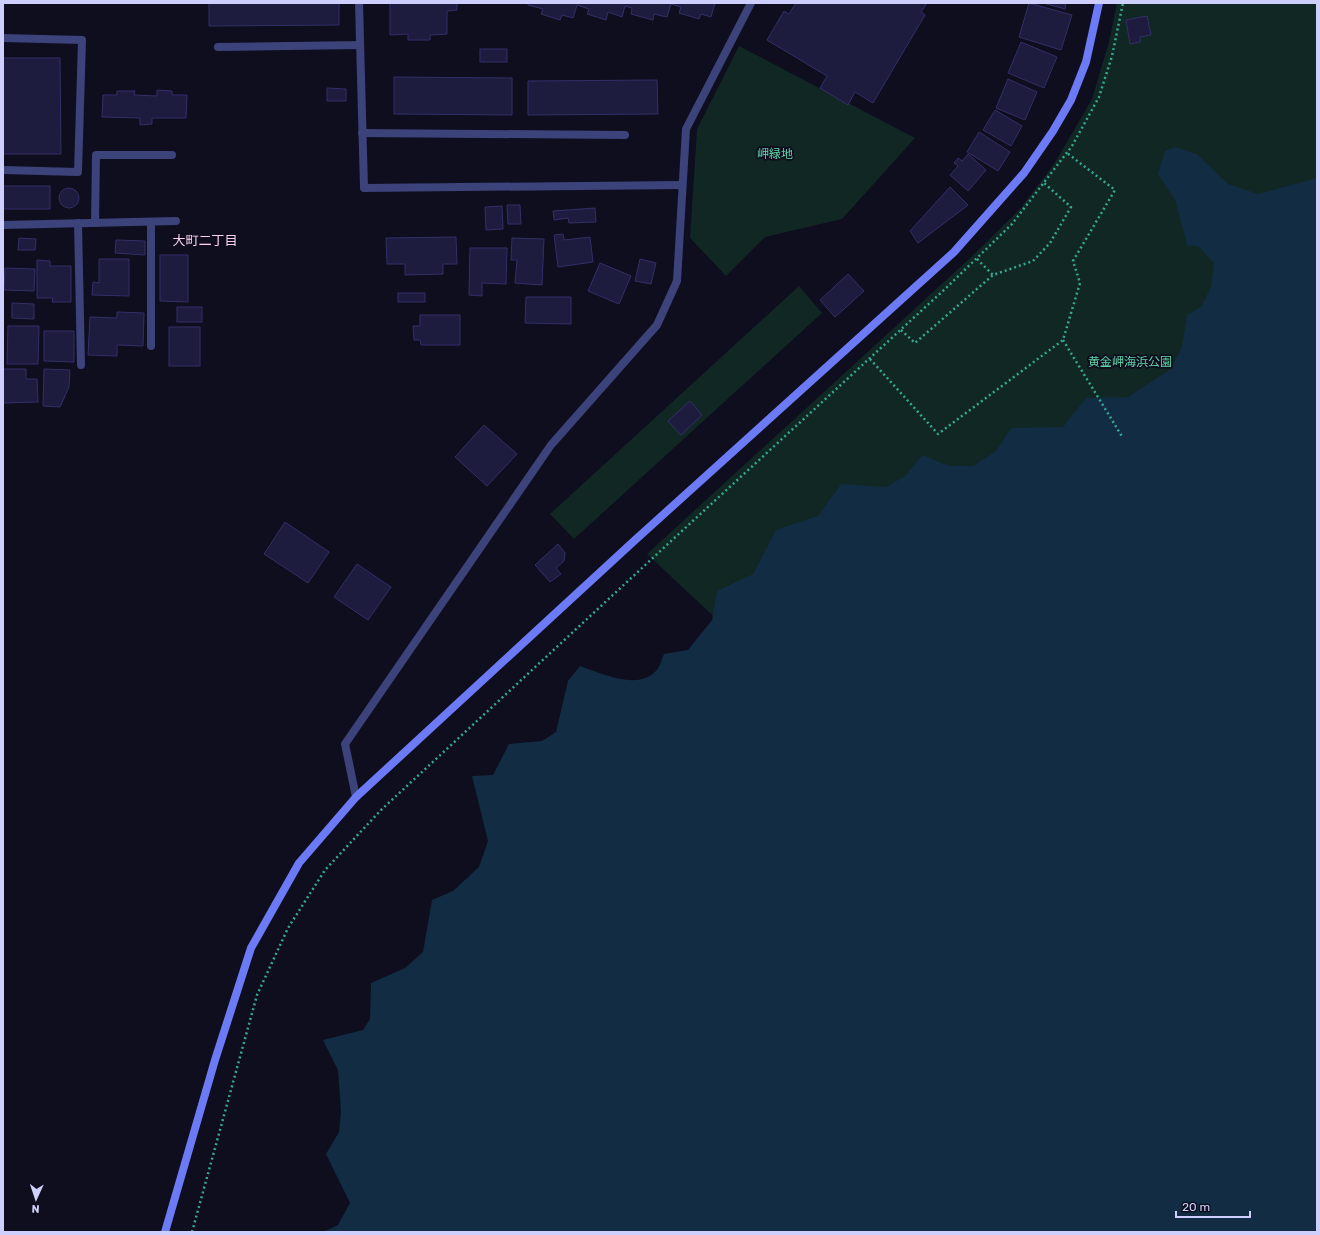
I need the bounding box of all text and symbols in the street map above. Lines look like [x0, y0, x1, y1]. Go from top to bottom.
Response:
park label: 岬緑地 [757, 147, 793, 161]
district label: 大町二丁目 [172, 233, 238, 248]
park label: 黄金岬海浜公園 [1088, 355, 1172, 369]
north arrow [16, 1179, 56, 1219]
scale bar [1176, 1193, 1250, 1219]
text: 20 m [1182, 1200, 1210, 1214]
text: N [31, 1202, 40, 1215]

